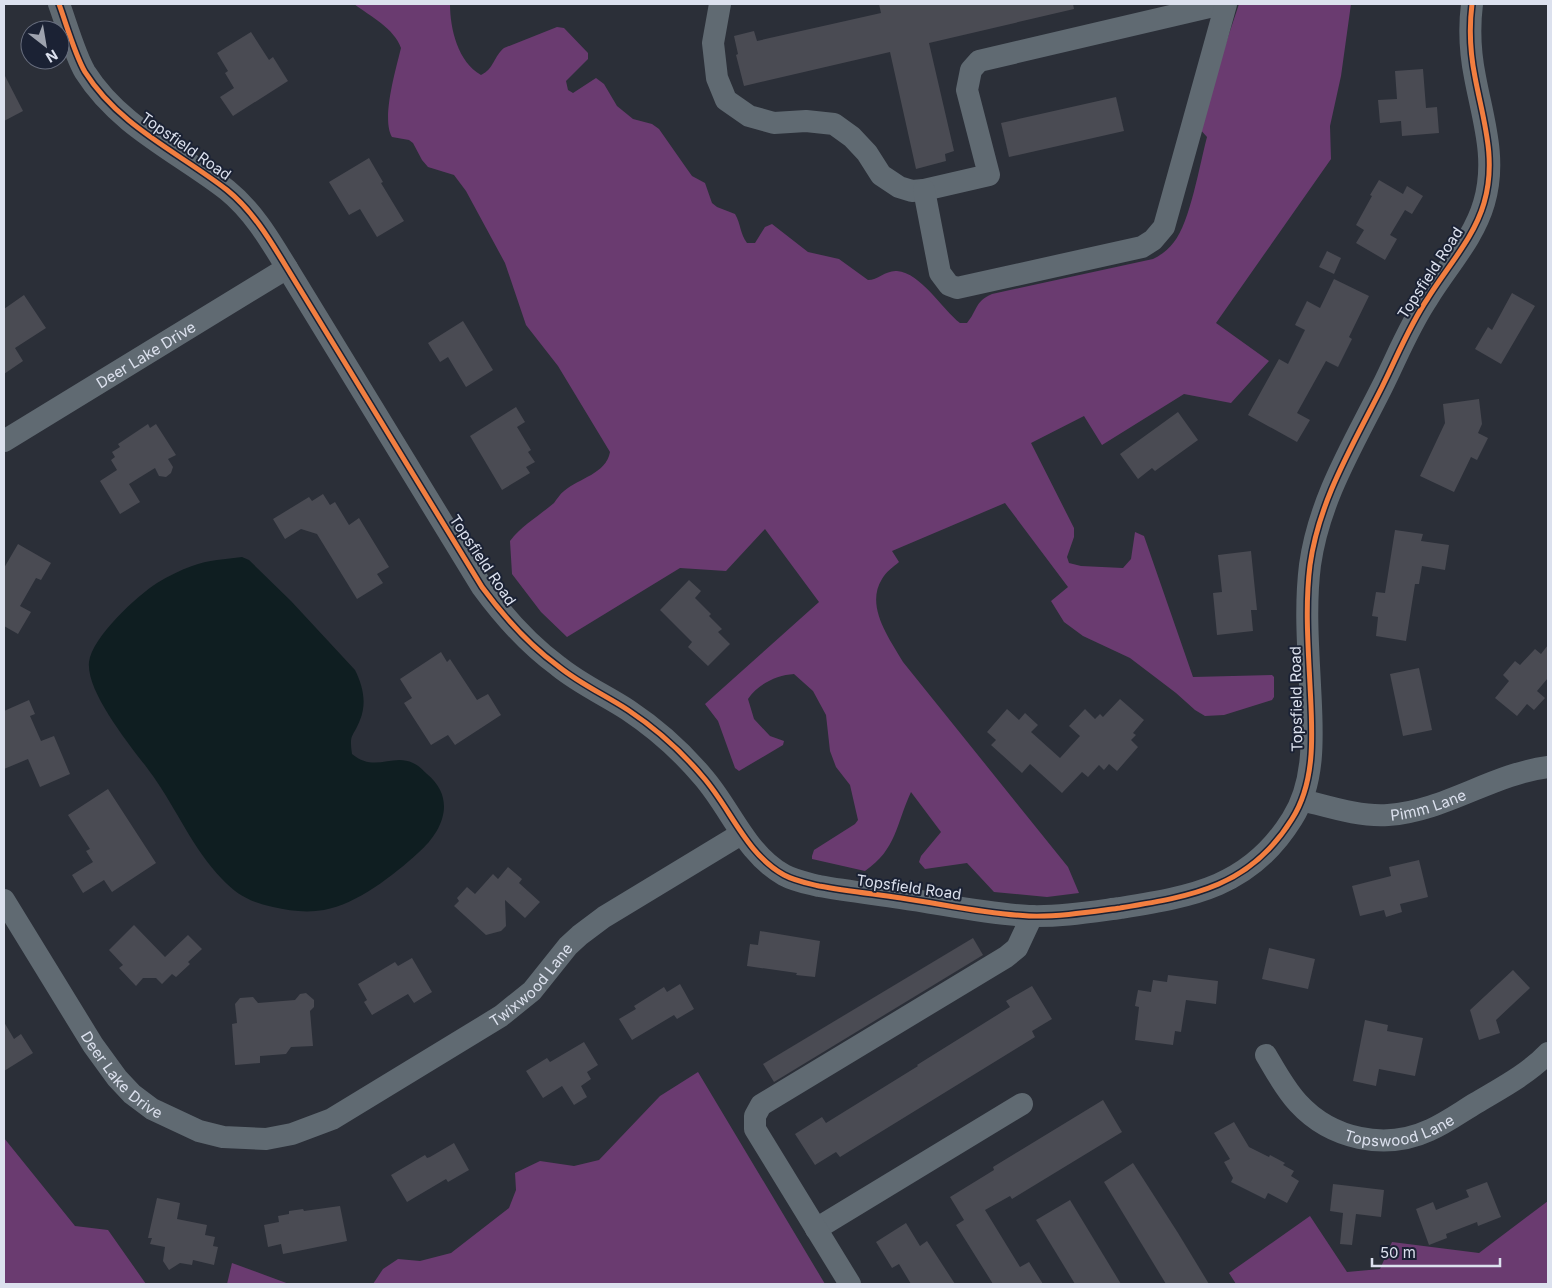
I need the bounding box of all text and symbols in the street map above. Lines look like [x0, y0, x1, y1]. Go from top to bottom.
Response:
north arrow [20, 20, 70, 70]
text: N [43, 47, 61, 67]
street label: Topsfield Road [137, 108, 235, 184]
street label: Topsfield Road [1393, 223, 1467, 323]
street label: Deer Lake Drive [92, 317, 199, 392]
street label: Topsfield Road [446, 511, 520, 609]
street label: Topsfield Road [1286, 646, 1306, 752]
street label: Pimm Lane [1389, 785, 1469, 824]
street label: Topsfield Road [855, 870, 963, 904]
street label: Twixwood Lane [486, 939, 576, 1030]
street label: Deer Lake Drive [77, 1027, 166, 1122]
street label: Topswood Lane [1342, 1110, 1457, 1150]
scale bar [1372, 1236, 1500, 1268]
text: 50 m [1380, 1243, 1416, 1262]

